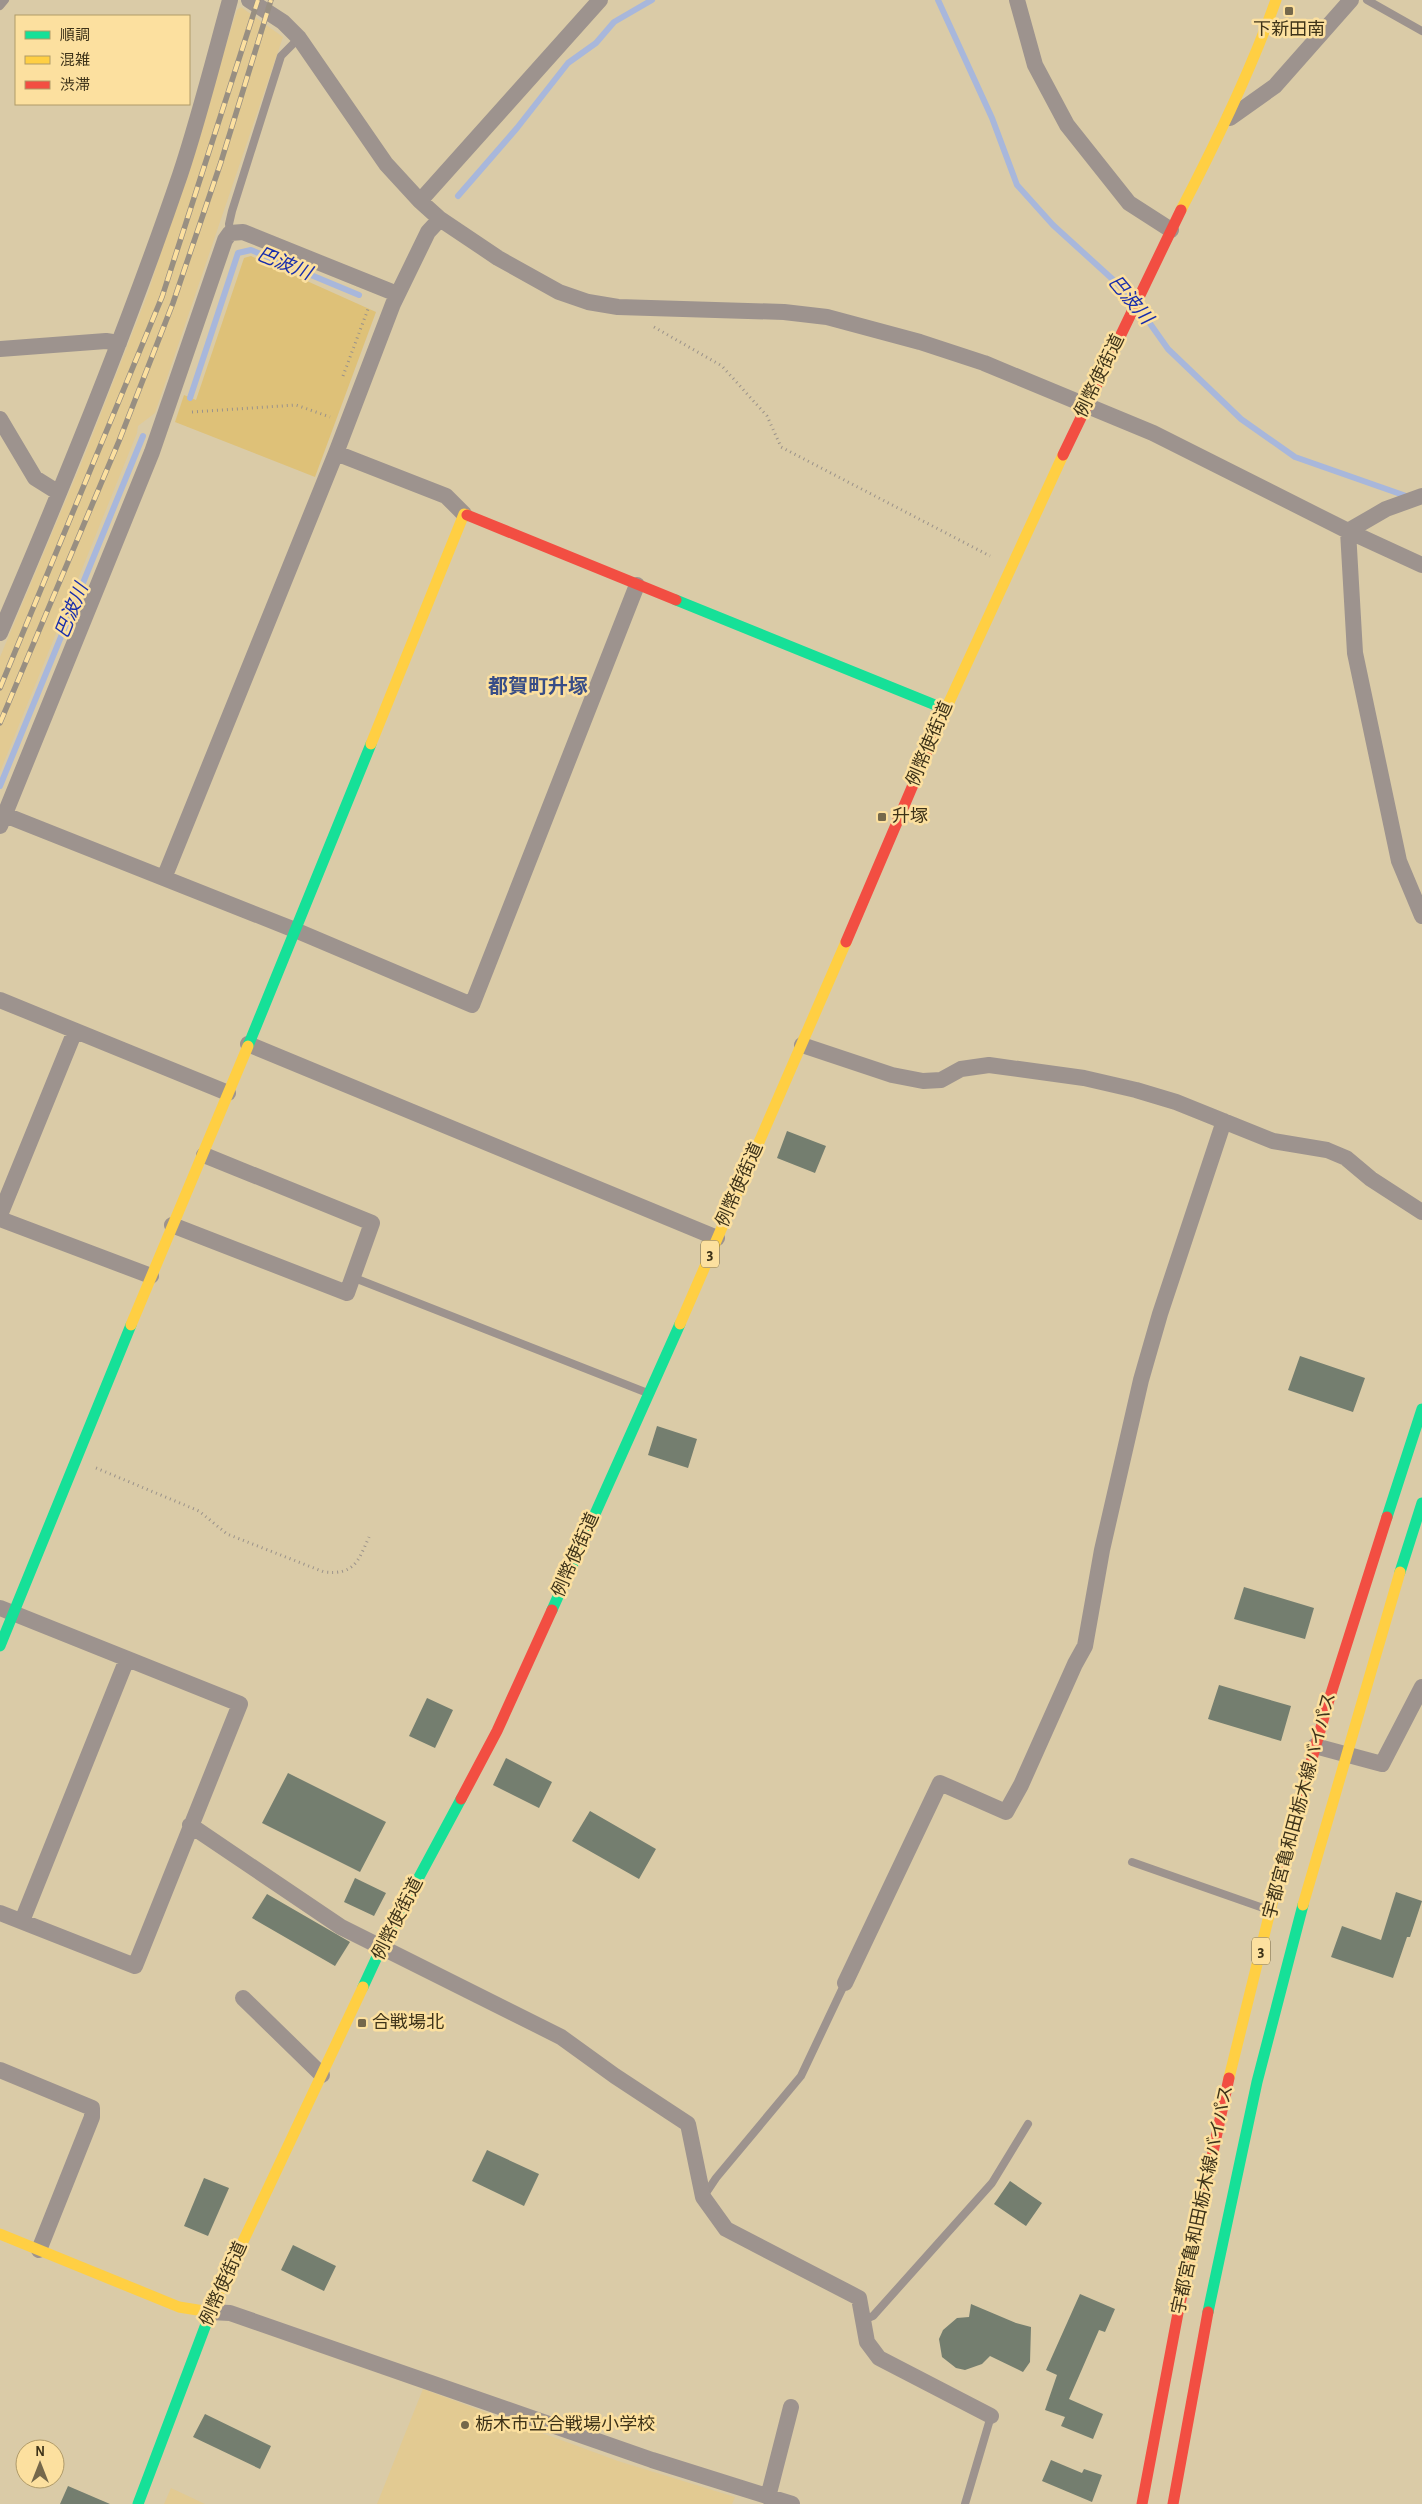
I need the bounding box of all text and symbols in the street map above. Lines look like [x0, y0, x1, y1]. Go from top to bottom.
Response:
marker: 下新田南 [1283, 5, 1295, 17]
legend [15, 15, 190, 105]
place label: 下新田南 [1253, 20, 1325, 39]
text: 順調 [60, 28, 90, 43]
text: 混雑 [60, 52, 90, 68]
text: 渋滞 [60, 77, 90, 93]
water label: 巴波川 [254, 244, 316, 284]
water label: 巴波川 [1104, 271, 1158, 329]
street label: 例幣使街道 [1070, 331, 1128, 420]
water label: 巴波川 [52, 579, 92, 641]
district label: 都賀町升塚 [488, 675, 588, 697]
street label: 例幣使街道 [902, 698, 956, 789]
place label: 升塚 [892, 807, 928, 826]
marker: 升塚 [876, 811, 888, 823]
street label: 例幣使街道 [712, 1139, 767, 1230]
road number: 3 [701, 1240, 719, 1268]
street label: 例幣使街道 [548, 1509, 603, 1600]
street label: 宇都宮亀和田栃木線バイパス [1259, 1690, 1339, 1921]
street label: 例幣使街道 [368, 1874, 426, 1963]
road number: 3 [1252, 1938, 1270, 1964]
place label: 合戦場北 [372, 2012, 444, 2032]
marker: 合戦場北 [356, 2017, 368, 2029]
street label: 宇都宮亀和田栃木線バイパス [1168, 2083, 1236, 2316]
street label: 例幣使街道 [196, 2238, 251, 2329]
place label: 栃木市立合戦場小学校 [475, 2414, 655, 2434]
marker: 栃木市立合戦場小学校 [459, 2419, 471, 2431]
north arrow [15, 2439, 65, 2489]
text: N [35, 2445, 45, 2459]

